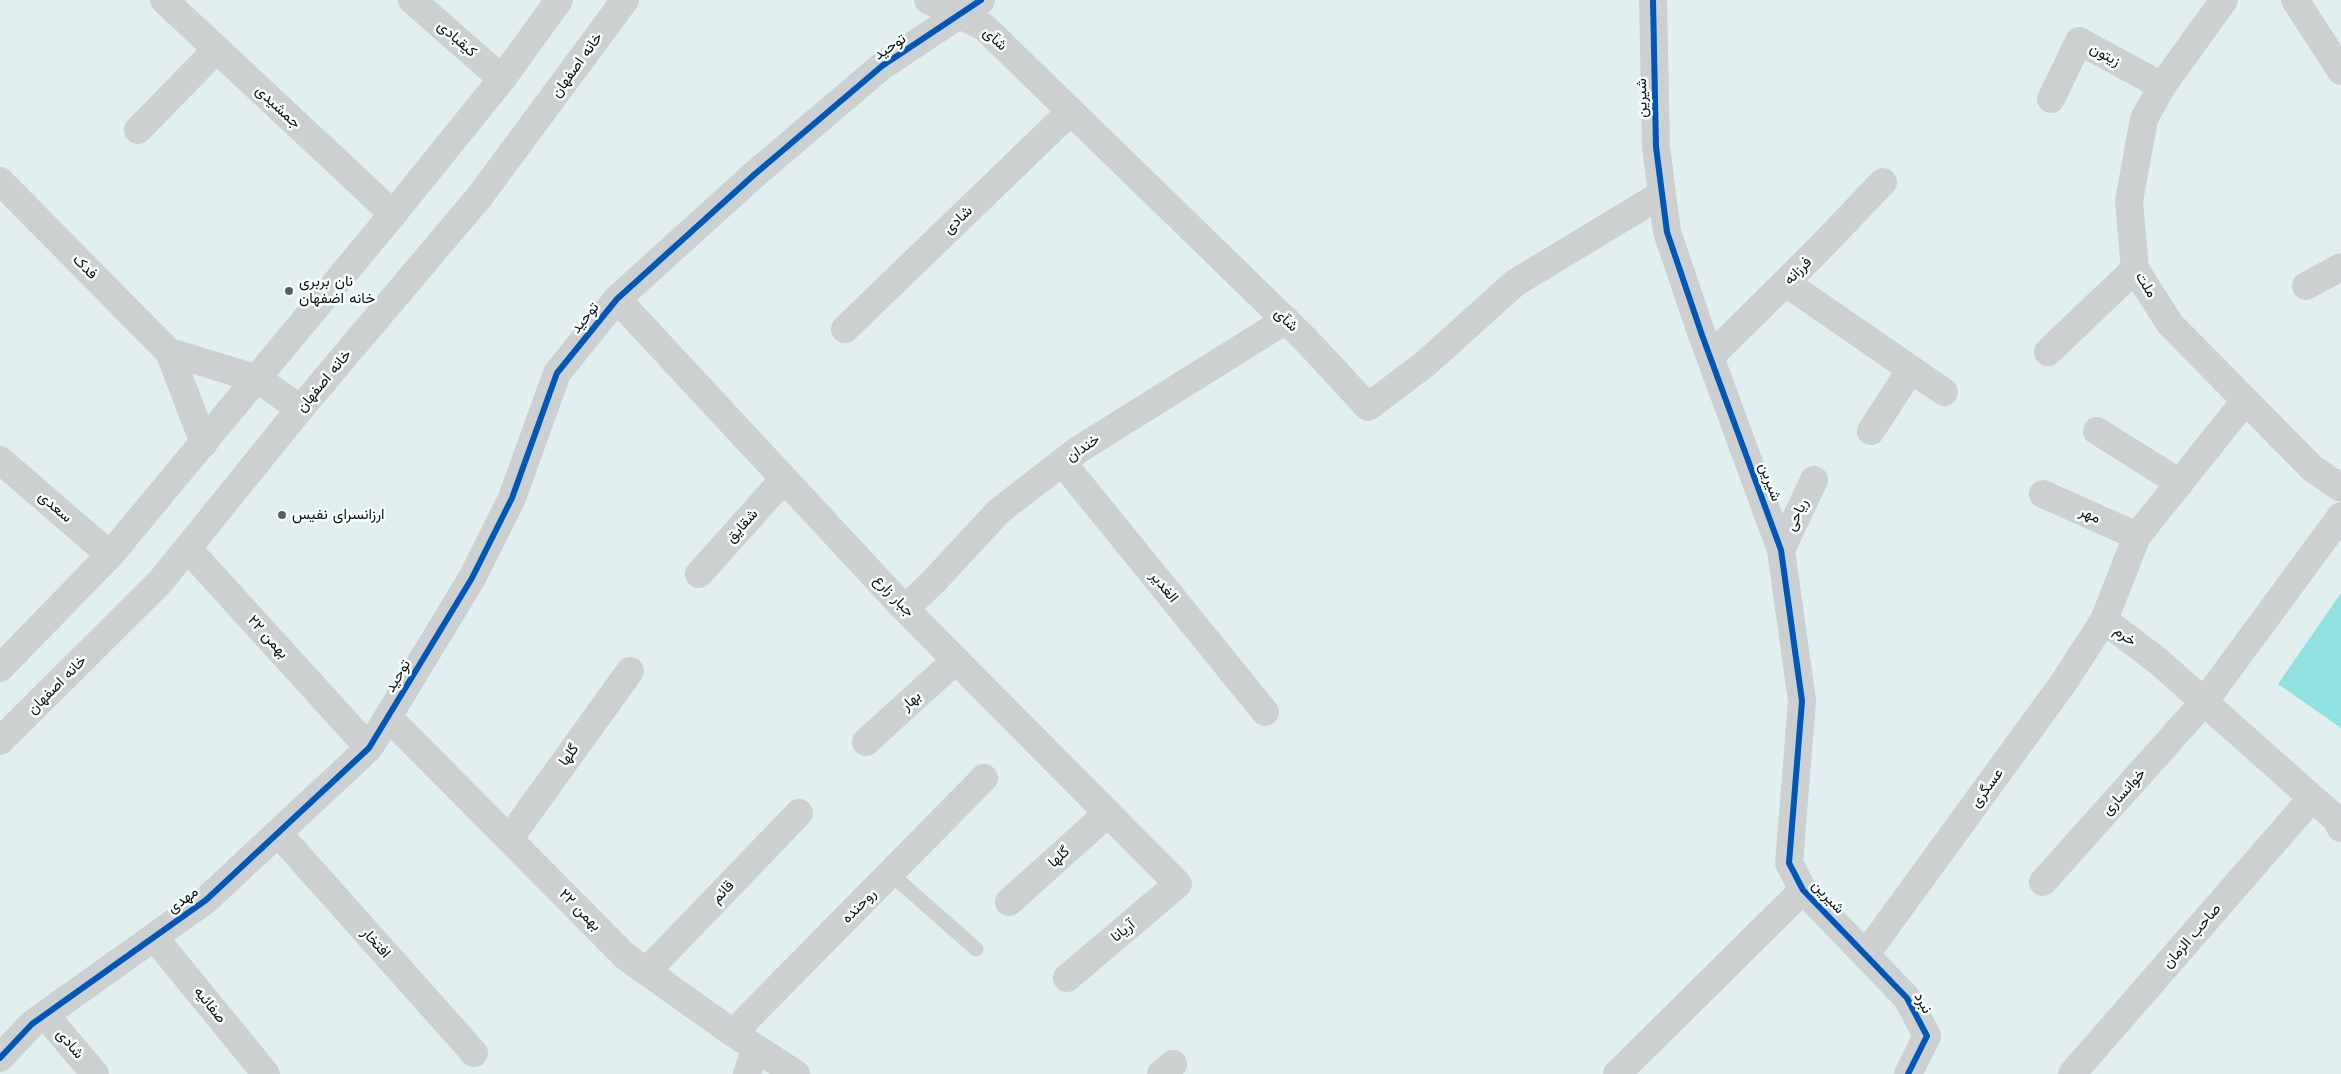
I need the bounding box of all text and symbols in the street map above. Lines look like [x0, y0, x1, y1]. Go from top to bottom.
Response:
street label: کیقبادی [434, 17, 480, 61]
street label: شآی [979, 23, 1011, 55]
street label: خانه اصفهان [547, 29, 607, 101]
street label: توحید [871, 30, 909, 64]
street label: زیتون [2087, 39, 2123, 71]
street label: شیرین [1633, 78, 1651, 118]
street label: جمشیدی [252, 82, 304, 132]
street label: شادی [940, 202, 976, 238]
street label: فدک [69, 251, 101, 283]
street label: فرزانه [1780, 253, 1816, 289]
street label: ملت [2131, 269, 2161, 301]
place label: نان بربری خانه اضفهان [299, 273, 375, 308]
marker: نان بربری خانه اضفهان [283, 285, 295, 297]
street label: توحید [567, 299, 603, 337]
street label: شآی [1270, 304, 1302, 336]
street label: خانه اصفهان [293, 346, 355, 416]
street label: خندان [1063, 430, 1103, 466]
street label: شیرین [1755, 460, 1785, 504]
street label: سعدی [34, 487, 76, 527]
street label: ریاحی [1782, 496, 1812, 534]
street label: مهر [2077, 502, 2103, 528]
street label: شقایق [722, 505, 762, 547]
place label: ارزانسرای نفیس [292, 506, 385, 524]
marker: ارزانسرای نفیس [276, 509, 288, 521]
street label: الغدیر [1146, 568, 1182, 606]
street label: جبار زارع [870, 571, 918, 621]
street label: ۲۲ بهمن [244, 612, 292, 662]
street label: خرم [2110, 622, 2140, 650]
street label: خانه اصفهان [24, 652, 90, 718]
street label: توحید [381, 656, 415, 696]
street label: بهار [897, 687, 925, 715]
street label: گلها [555, 740, 583, 770]
street label: عسگری [1967, 765, 2007, 811]
street label: خوانساری [2098, 765, 2150, 819]
street label: گلها [1044, 843, 1074, 871]
street label: شیرین [1808, 876, 1848, 918]
street label: قائم [708, 877, 738, 907]
street label: مهدی [164, 883, 202, 917]
street label: ۲۲ بهمن [555, 885, 605, 935]
street label: روحنده [838, 885, 880, 927]
street label: صاحب الزمان [2159, 900, 2225, 972]
street label: آریانا [1107, 916, 1139, 946]
street label: افتخار [358, 924, 394, 962]
street label: صفائیه [190, 983, 230, 1027]
street label: نبرد [1910, 989, 1936, 1017]
street label: شادی [52, 1025, 88, 1063]

